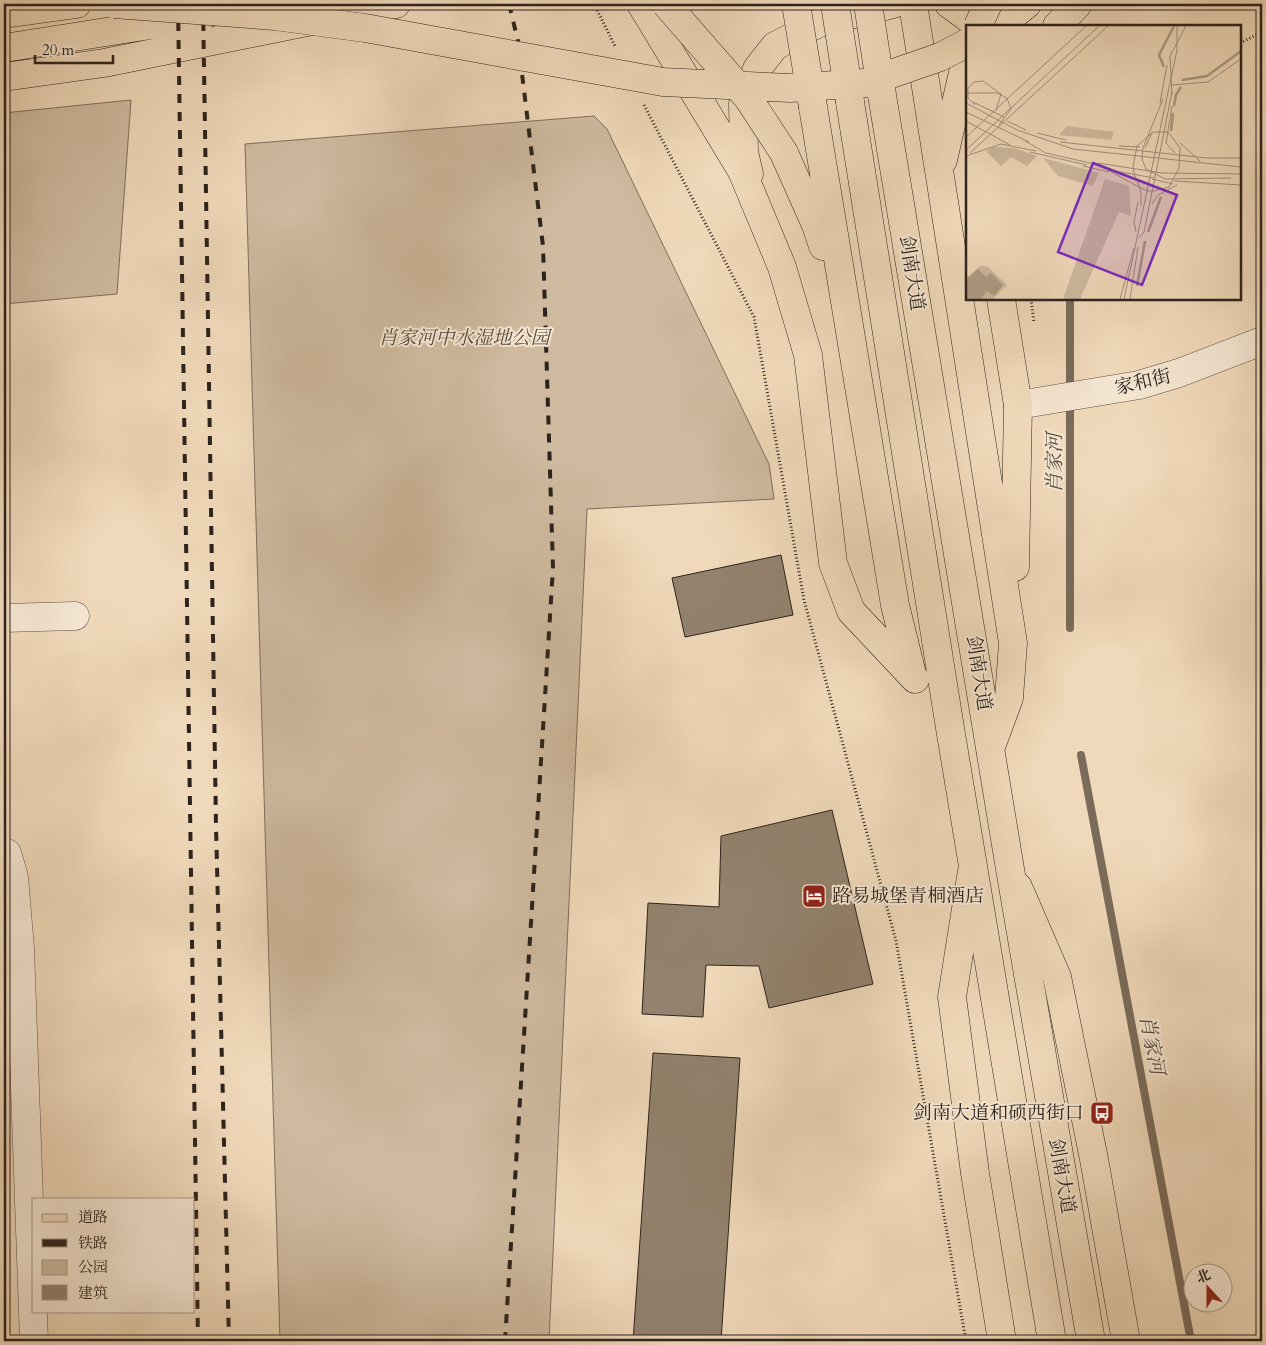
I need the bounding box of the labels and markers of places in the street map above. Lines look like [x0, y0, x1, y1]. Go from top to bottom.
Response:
hotel icon: 路易城堡青桐酒店 [801, 883, 827, 909]
place label: 路易城堡青桐酒店 [832, 883, 984, 909]
place label: 剑南大道和硕西街口 [913, 1100, 1084, 1126]
bus stop icon: 剑南大道和硕西街口 [1089, 1100, 1115, 1126]

